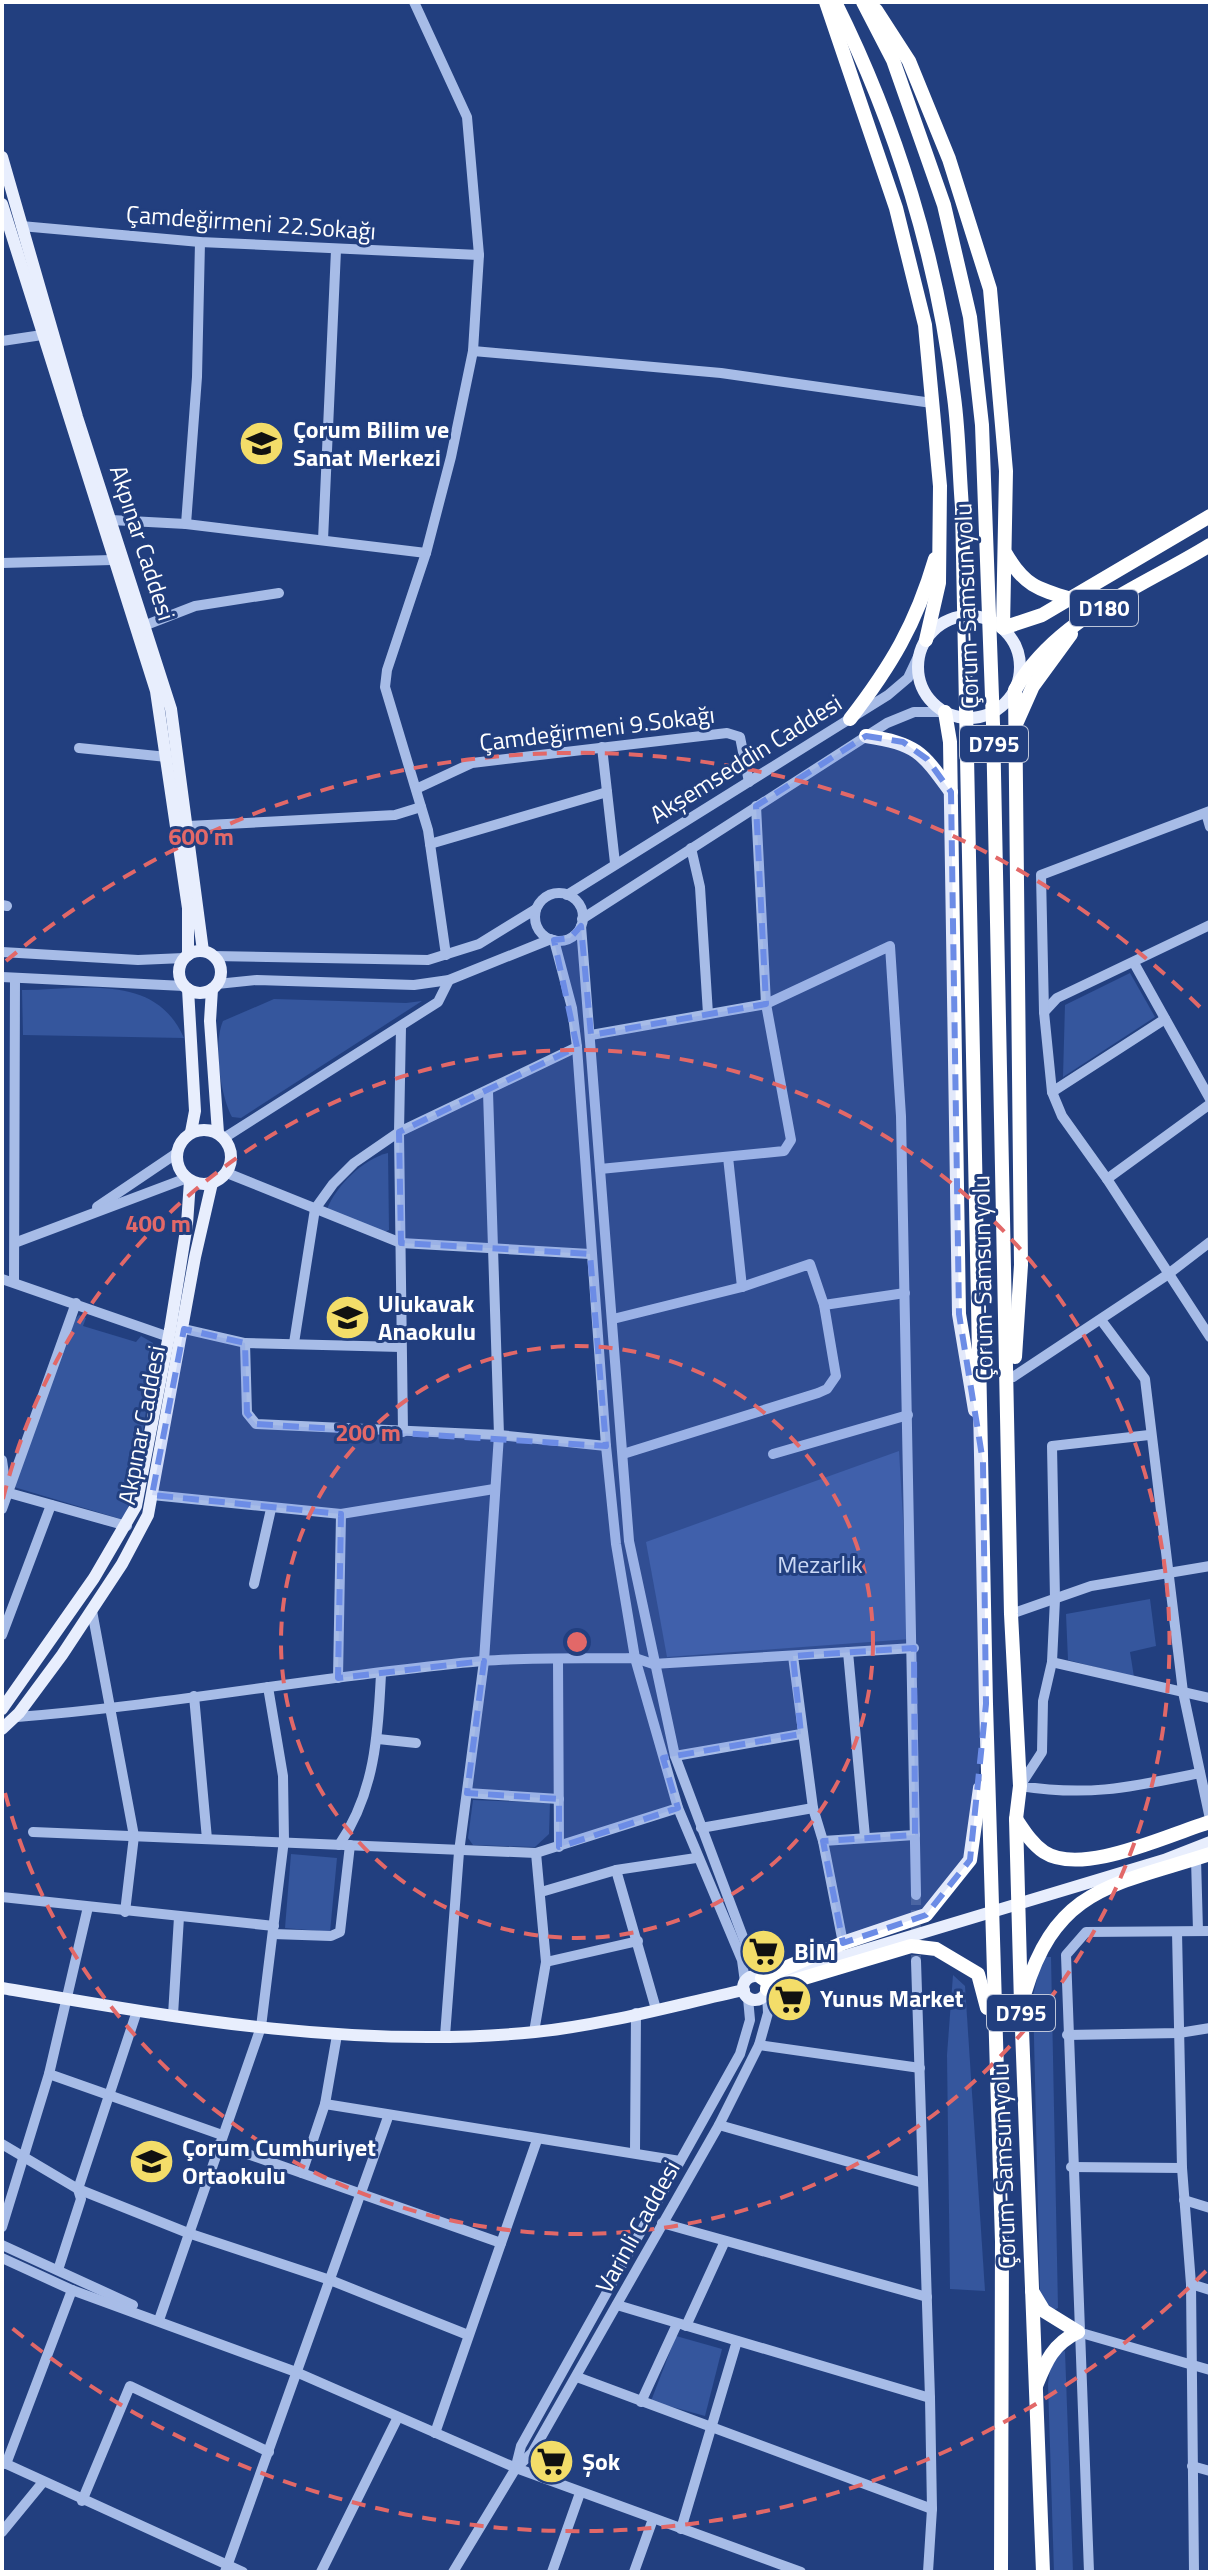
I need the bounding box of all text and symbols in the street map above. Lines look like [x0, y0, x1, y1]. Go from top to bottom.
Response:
street label: Çamdeğirmeni 22.Sokağı [125, 195, 377, 249]
place label: Çorum Bilim ve Sanat Merkezi [293, 411, 449, 475]
school or university icon: Çorum Bilim ve Sanat Merkezi [238, 420, 286, 468]
street label: Akpınar Caddesi [101, 460, 185, 625]
street label: Çorum-Samsun yolu [944, 502, 988, 710]
road number: D180 [1070, 590, 1138, 626]
street label: Akşemseddin Caddesi [643, 685, 848, 832]
street label: Çamdeğirmeni 9.Sokağı [477, 696, 717, 760]
road number: D795 [960, 726, 1028, 762]
text: 600 m [168, 818, 234, 854]
street label: Çorum-Samsun yolu [962, 1175, 1002, 1381]
text: 400 m [125, 1205, 191, 1241]
place label: Ulukavak Anaokulu [378, 1285, 476, 1349]
school or university icon: Ulukavak Anaokulu [323, 1294, 371, 1342]
street label: Akpınar Caddesi [108, 1342, 174, 1507]
text: 200 m [335, 1414, 401, 1450]
park label: Mezarlık [777, 1546, 863, 1582]
centre of rings [563, 1628, 591, 1656]
supermarket icon: BİM [739, 1928, 787, 1976]
place label: BİM [794, 1933, 836, 1969]
supermarket icon: Yunus Market [765, 1975, 813, 2023]
place label: Yunus Market [820, 1980, 964, 2016]
road number: D795 [987, 1995, 1055, 2031]
street label: Çorum-Samsun yolu [981, 2062, 1025, 2270]
place label: Çorum Cumhuriyet Ortaokulu [182, 2129, 376, 2193]
school or university icon: Çorum Cumhuriyet Ortaokulu [127, 2138, 175, 2186]
street label: Varinli Caddesi [586, 2154, 688, 2299]
supermarket icon: Şok [527, 2438, 575, 2486]
place label: Şok [582, 2443, 621, 2479]

